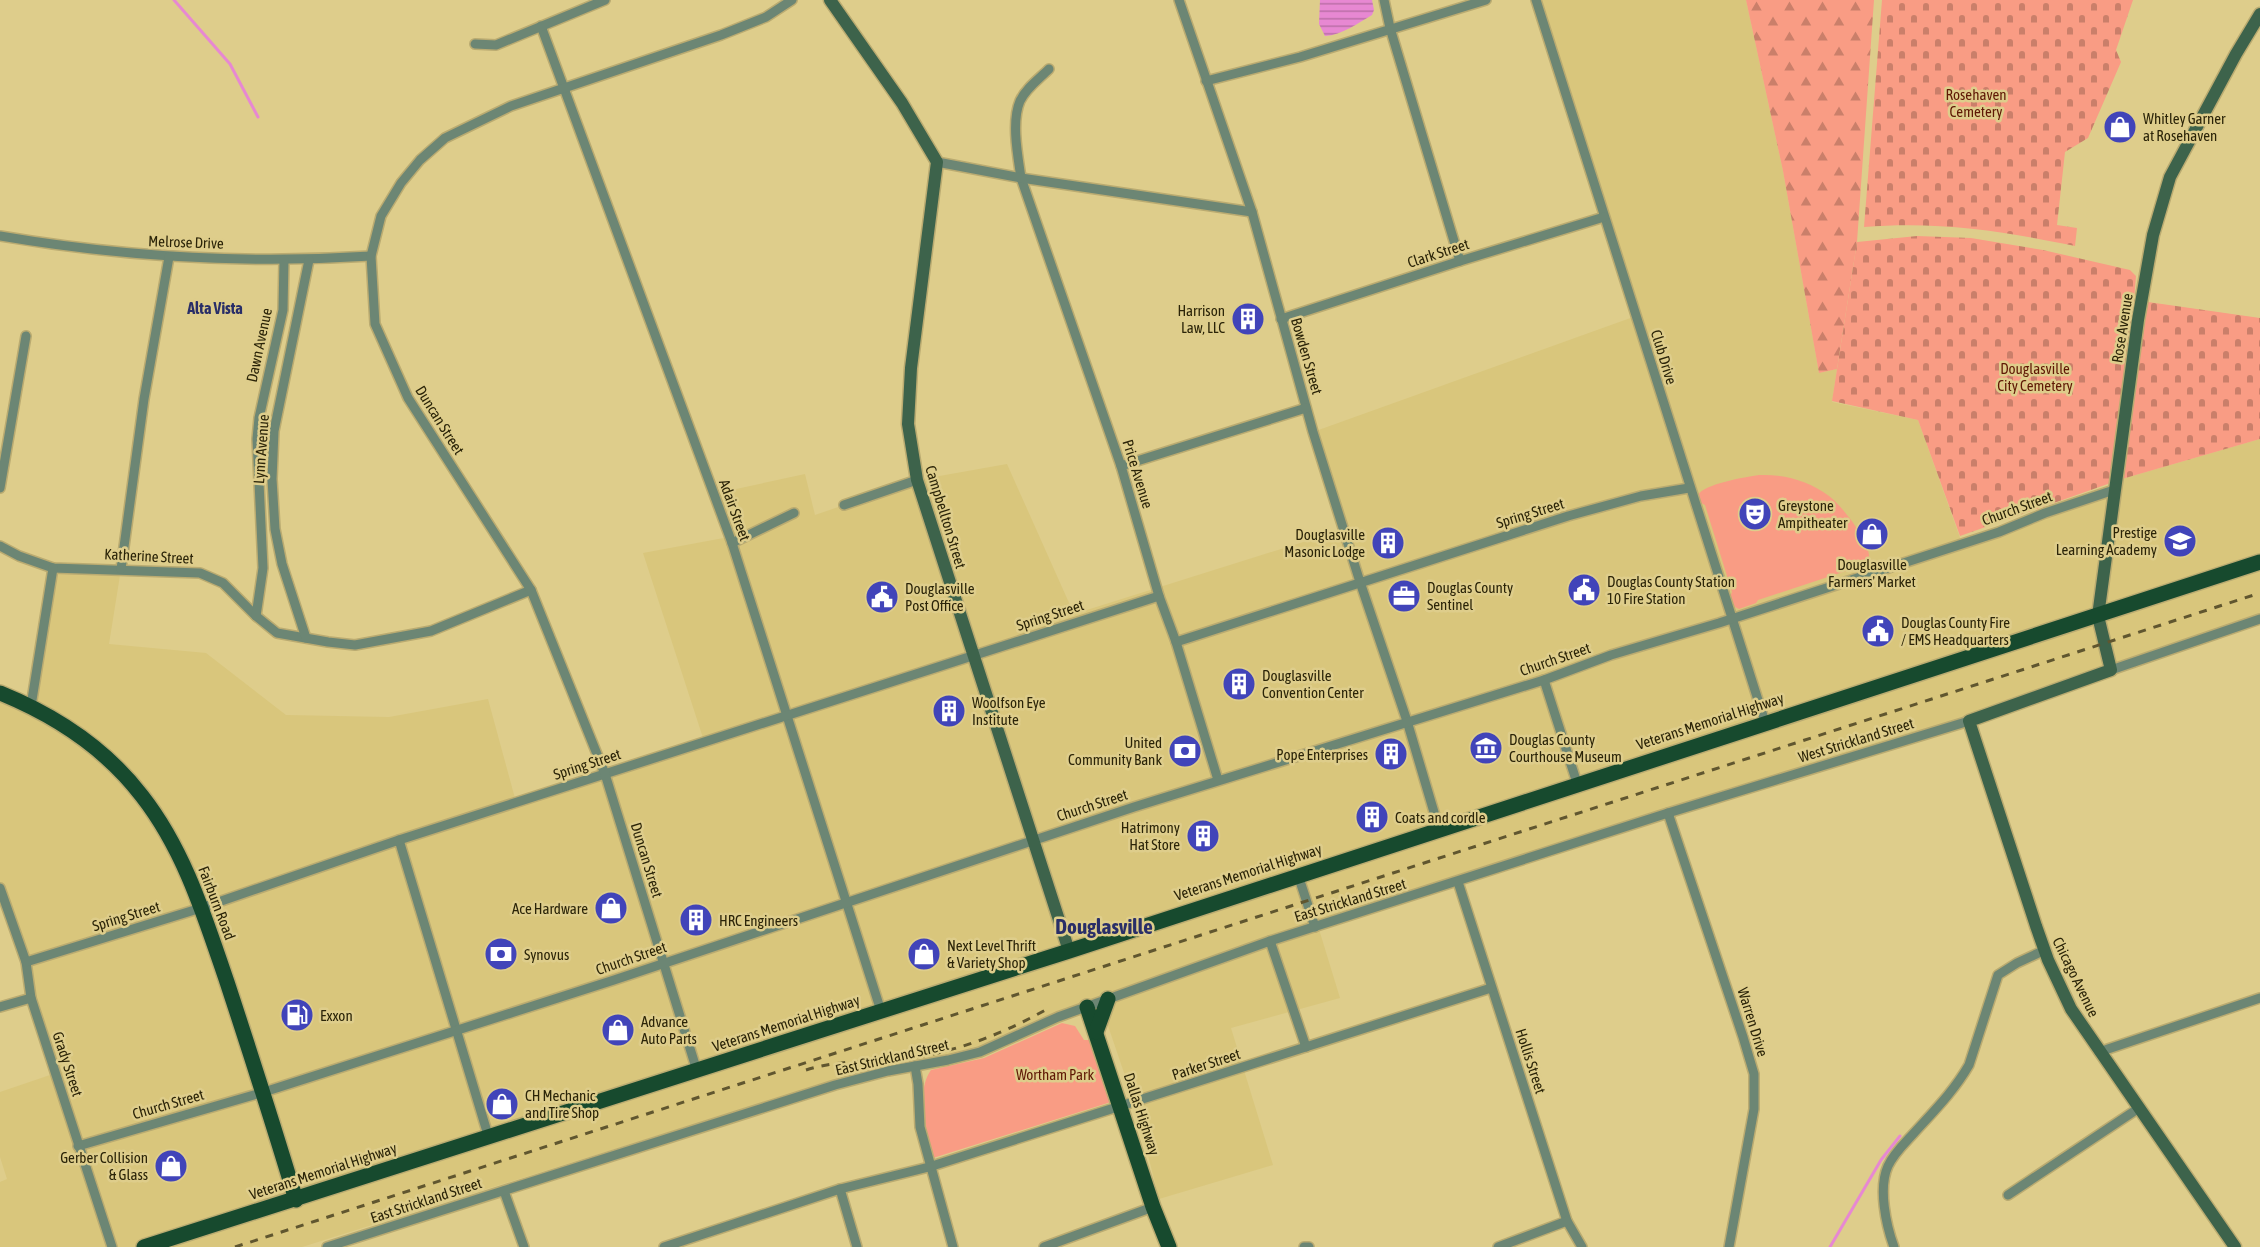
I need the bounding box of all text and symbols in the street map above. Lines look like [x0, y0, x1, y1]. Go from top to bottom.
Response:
park label: Rosehaven Cemetery [1945, 86, 2007, 120]
shop icon: Whitley Garner at Rosehaven [2102, 109, 2138, 145]
place label: Whitley Garner at Rosehaven [2143, 110, 2226, 144]
street label: Melrose Drive [148, 232, 224, 252]
street label: Clark Street [1405, 235, 1471, 271]
street label: Rose Avenue [2108, 292, 2136, 364]
district label: Alta Vista [186, 299, 243, 317]
building icon: Harrison Law, LLC [1230, 301, 1266, 337]
place label: Harrison Law, LLC [1177, 302, 1225, 336]
street label: Dawn Avenue [243, 306, 275, 384]
street label: Bowden Street [1288, 316, 1326, 396]
street label: Club Drive [1648, 328, 1680, 387]
park label: Douglasville City Cemetery [1997, 360, 2073, 394]
street label: Duncan Street [412, 383, 468, 457]
street label: Lynn Avenue [250, 413, 272, 484]
street label: Price Avenue [1119, 437, 1157, 511]
street label: Campbellton Street [922, 463, 970, 571]
street label: Adair Street [716, 477, 754, 543]
street label: Church Street [1980, 487, 2054, 529]
street label: Spring Street [1494, 495, 1566, 531]
theatre icon: Greystone Ampitheater [1737, 496, 1773, 532]
place label: Greystone Ampitheater [1778, 497, 1848, 531]
shop icon: Douglasville Farmers' Market [1854, 516, 1890, 552]
school or university icon: Prestige Learning Academy [2162, 523, 2198, 559]
place label: Prestige Learning Academy [2056, 524, 2157, 558]
building icon: Douglasville Masonic Lodge [1370, 525, 1406, 561]
place label: Douglasville Masonic Lodge [1284, 526, 1365, 560]
street label: Katherine Street [104, 545, 194, 567]
place label: Douglasville Farmers' Market [1828, 556, 1916, 590]
public building icon: Douglas County Station 10 Fire Station [1566, 572, 1602, 608]
place label: Douglas County Station 10 Fire Station [1607, 573, 1735, 607]
office icon: Douglas County Sentinel [1386, 578, 1422, 614]
public building icon: Douglasville Post Office [864, 579, 900, 615]
place label: Douglas County Sentinel [1427, 579, 1513, 613]
place label: Douglasville Post Office [905, 580, 975, 614]
street label: Spring Street [1014, 596, 1086, 634]
public building icon: Douglas County Fire / EMS Headquarters [1860, 613, 1896, 649]
place label: Douglas County Fire / EMS Headquarters [1901, 614, 2010, 648]
street label: Church Street [1517, 639, 1593, 679]
building icon: Douglasville Convention Center [1221, 666, 1257, 702]
place label: Douglasville Convention Center [1262, 667, 1364, 701]
street label: Veterans Memorial Highway [1634, 689, 1786, 753]
building icon: Woolfson Eye Institute [931, 693, 967, 729]
place label: Woolfson Eye Institute [972, 694, 1046, 728]
street label: West Strickland Street [1796, 714, 1916, 766]
museum icon: Douglas County Courthouse Museum [1468, 730, 1504, 766]
place label: Douglas County Courthouse Museum [1509, 731, 1622, 765]
bank icon: United Community Bank [1167, 733, 1203, 769]
place label: United Community Bank [1068, 734, 1162, 768]
building icon: Pope Enterprises [1373, 736, 1409, 772]
street label: Spring Street [551, 745, 623, 783]
place label: Pope Enterprises [1276, 746, 1368, 763]
street label: Church Street [1054, 786, 1130, 824]
building icon: Coats and cordle [1354, 799, 1390, 835]
place label: Coats and cordle [1395, 809, 1486, 826]
building icon: Hatrimony Hat Store [1185, 818, 1221, 854]
place label: Hatrimony Hat Store [1121, 819, 1180, 853]
street label: Duncan Street [628, 820, 666, 900]
street label: Veterans Memorial Highway [1172, 840, 1324, 904]
street label: Fairburn Road [195, 864, 239, 942]
street label: East Strickland Street [1292, 875, 1408, 925]
shop icon: Ace Hardware [593, 890, 629, 926]
street label: Spring Street [90, 898, 162, 934]
place label: Ace Hardware [512, 900, 588, 917]
building icon: HRC Engineers [678, 902, 714, 938]
place label: HRC Engineers [719, 912, 798, 929]
district label: Douglasville [1055, 914, 1153, 938]
street label: Chicago Avenue [2049, 934, 2103, 1020]
bank icon: Synovus [483, 936, 519, 972]
shop icon: Next Level Thrift & Variety Shop [906, 936, 942, 972]
place label: Next Level Thrift & Variety Shop [947, 937, 1036, 971]
street label: Church Street [593, 938, 669, 978]
place label: Synovus [524, 946, 569, 963]
street label: Warren Drive [1734, 985, 1772, 1059]
street label: Veterans Memorial Highway [710, 991, 862, 1055]
fuel station icon: Exxon [279, 997, 315, 1033]
place label: Exxon [320, 1007, 353, 1024]
shop icon: Advance Auto Parts [600, 1012, 636, 1048]
place label: Advance Auto Parts [641, 1013, 697, 1047]
street label: Hollis Street [1512, 1026, 1550, 1096]
street label: Grady Street [50, 1029, 86, 1099]
street label: East Strickland Street [834, 1036, 950, 1078]
street label: Parker Street [1170, 1045, 1242, 1083]
park label: Wortham Park [1016, 1066, 1095, 1083]
street label: Dallas Highway [1121, 1071, 1163, 1157]
street label: Church Street [130, 1086, 206, 1122]
shop icon: CH Mechanic and Tire Shop [484, 1086, 520, 1122]
place label: CH Mechanic and Tire Shop [525, 1087, 599, 1121]
street label: Veterans Memorial Highway [247, 1139, 399, 1203]
shop icon: Gerber Collision & Glass [153, 1148, 189, 1184]
place label: Gerber Collision & Glass [60, 1149, 148, 1183]
street label: East Strickland Street [368, 1174, 484, 1226]

